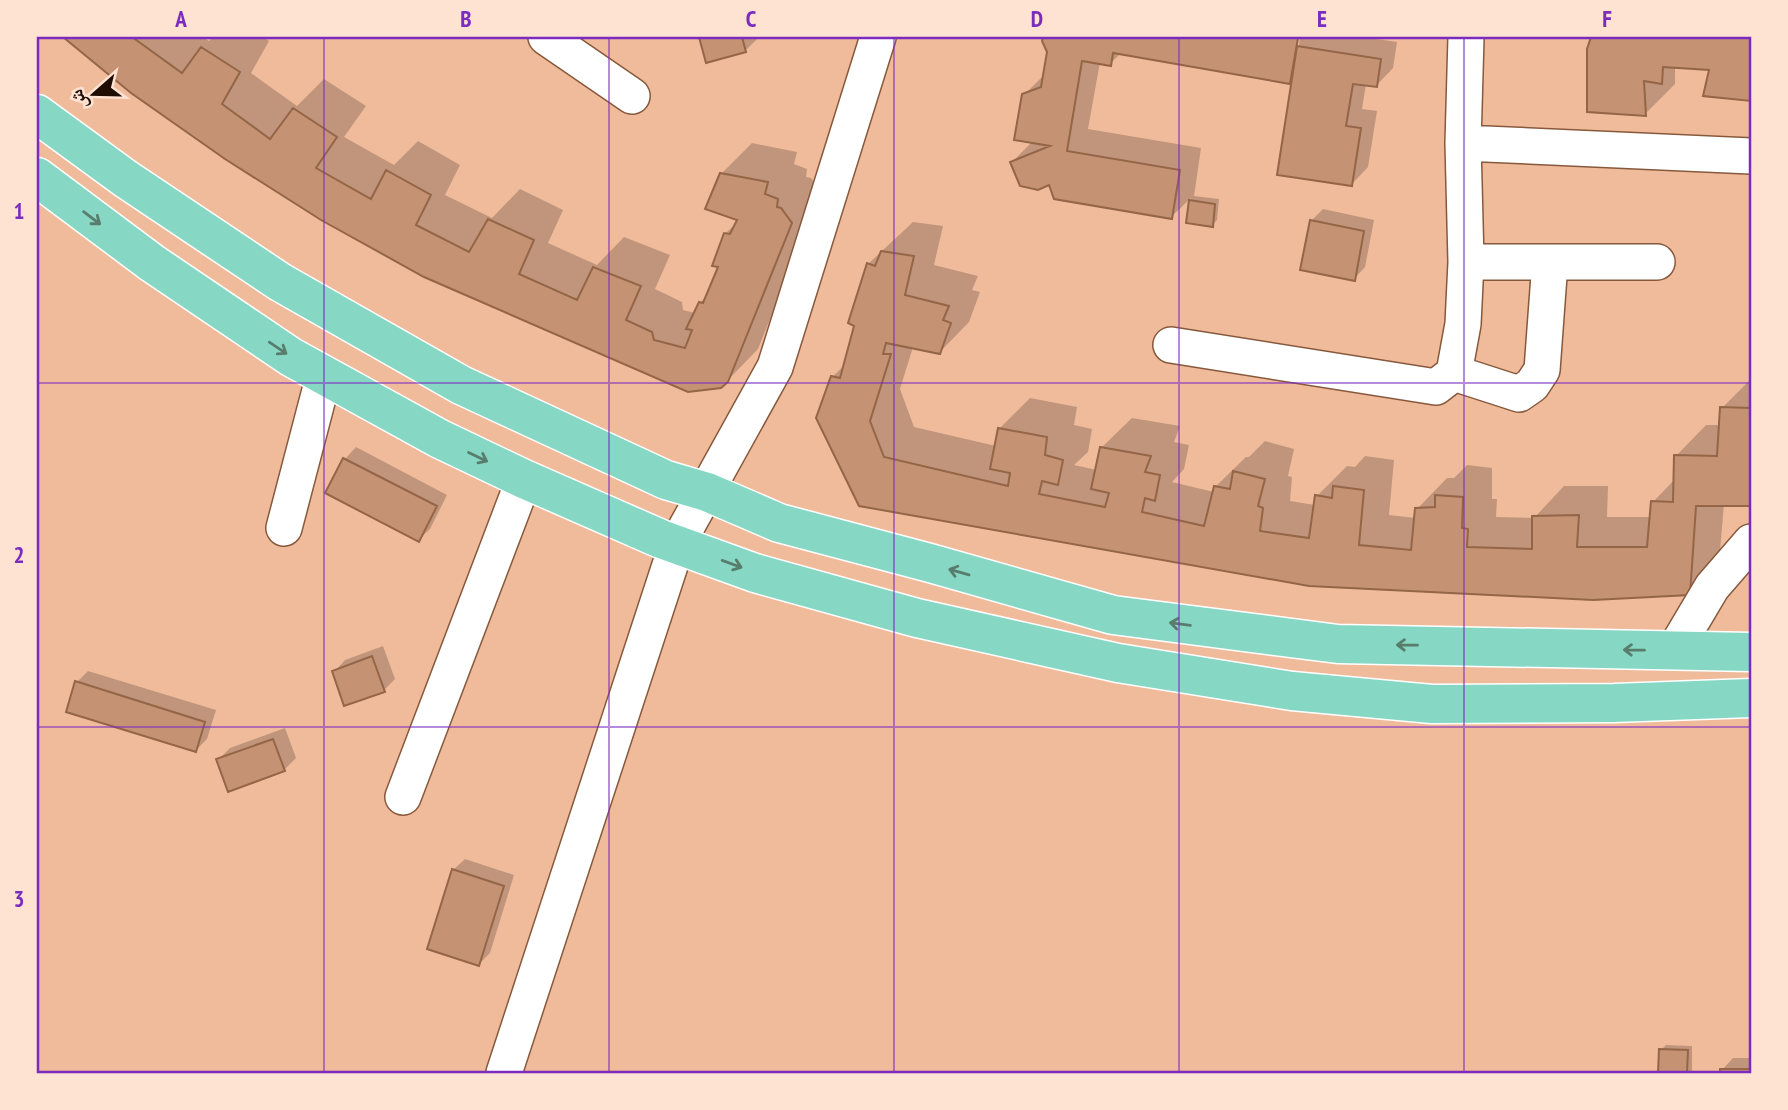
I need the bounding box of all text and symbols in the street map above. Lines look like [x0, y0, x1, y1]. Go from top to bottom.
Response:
text: A [174, 4, 187, 33]
text: B [460, 4, 472, 33]
text: C [746, 4, 757, 33]
text: D [1031, 4, 1043, 33]
text: E [1317, 4, 1327, 33]
text: F [1602, 4, 1612, 33]
north arrow [60, 60, 130, 130]
text: ش [63, 86, 93, 113]
text: 1 [14, 196, 25, 225]
one-way arrow [82, 210, 101, 225]
one-way arrow [268, 341, 287, 355]
one-way arrow [467, 452, 488, 465]
text: 2 [14, 540, 25, 569]
one-way arrow [721, 559, 743, 572]
one-way arrow [949, 564, 971, 577]
one-way arrow [1169, 617, 1192, 630]
one-way arrow [1395, 638, 1418, 652]
one-way arrow [1623, 643, 1646, 657]
text: 3 [14, 884, 25, 913]

